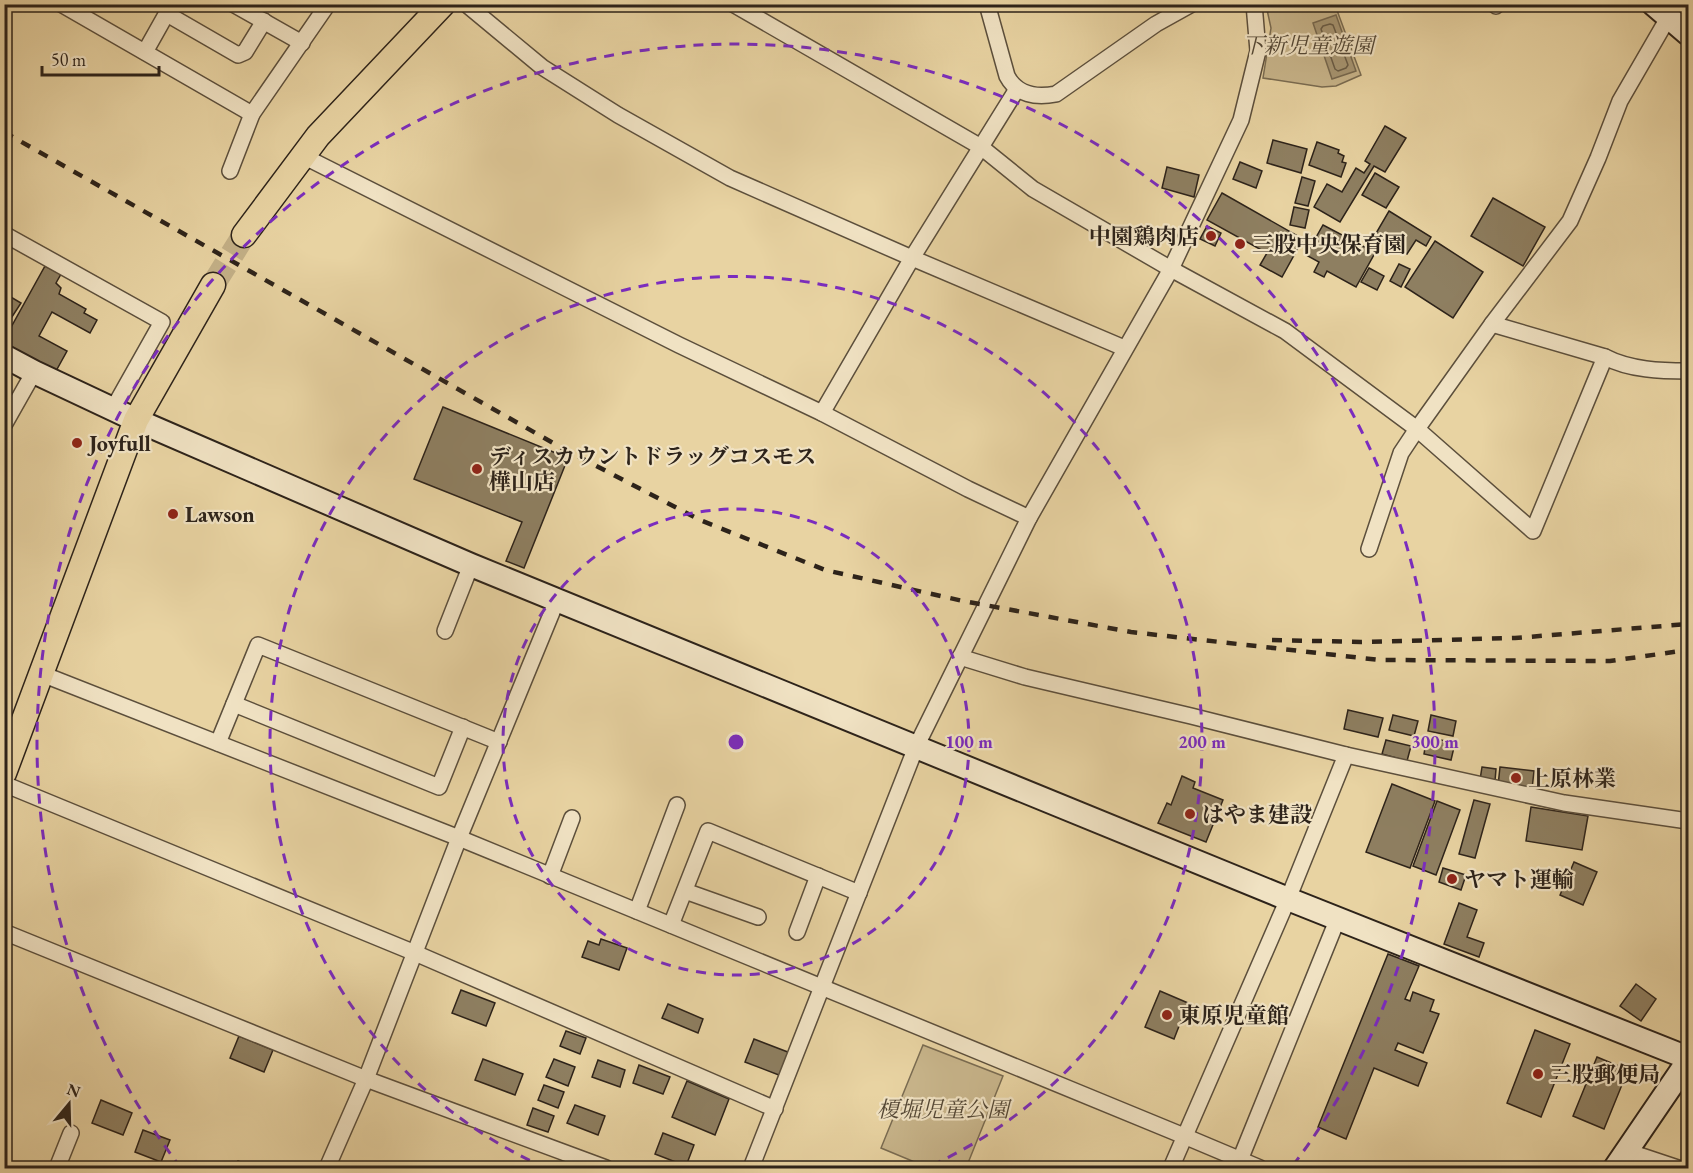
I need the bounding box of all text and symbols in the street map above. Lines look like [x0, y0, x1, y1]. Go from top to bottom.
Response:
park label: 下新児童遊園 [1242, 31, 1377, 60]
scale bar [42, 39, 159, 77]
text: 50 m [51, 48, 86, 71]
place label: 中園鶏肉店 [1089, 222, 1199, 251]
marker: 中園鶏肉店 [1204, 229, 1218, 243]
place label: 三股中央保育園 [1252, 230, 1406, 259]
marker: 三股中央保育園 [1233, 237, 1247, 251]
place label: Joyfull [87, 429, 151, 458]
marker: Joyfull [70, 436, 84, 450]
place label: ディスカウントドラッグコスモス 樺山店 [489, 442, 816, 496]
marker: ディスカウントドラッグコスモス 樺山店 [470, 462, 484, 476]
place label: Lawson [185, 500, 255, 529]
marker: Lawson [166, 507, 180, 521]
text: 100 m [945, 730, 993, 753]
text: 200 m [1178, 730, 1226, 753]
text: 300 m [1411, 730, 1459, 753]
centre of rings [726, 732, 746, 752]
place label: 上原林業 [1528, 764, 1616, 793]
marker: 上原林業 [1509, 771, 1523, 785]
place label: はやま建設 [1202, 800, 1312, 829]
marker: はやま建設 [1183, 807, 1197, 821]
place label: ヤマト運輸 [1464, 865, 1574, 894]
marker: ヤマト運輸 [1445, 872, 1459, 886]
place label: 東原児童館 [1179, 1001, 1289, 1030]
marker: 東原児童館 [1160, 1008, 1174, 1022]
place label: 三股郵便局 [1550, 1060, 1660, 1089]
marker: 三股郵便局 [1531, 1067, 1545, 1081]
north arrow [39, 1074, 99, 1134]
text: N [64, 1078, 83, 1102]
park label: 榎堀児童公園 [877, 1095, 1012, 1124]

